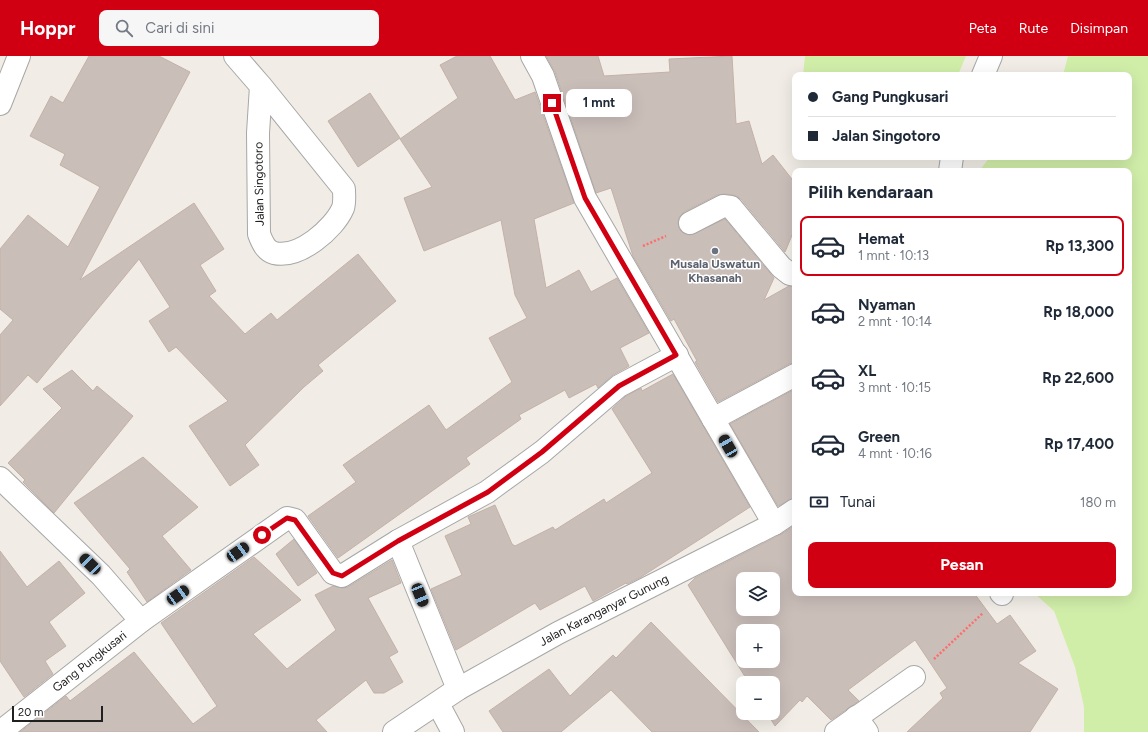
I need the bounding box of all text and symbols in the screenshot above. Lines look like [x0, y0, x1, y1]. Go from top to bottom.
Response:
search box [99, 10, 379, 46]
text: Hoppr [20, 17, 75, 40]
icon: search [113, 17, 135, 39]
text: Cari di sini [145, 19, 214, 37]
text: Peta [969, 20, 997, 37]
text: Rute [1019, 20, 1048, 37]
text: Disimpan [1070, 20, 1128, 37]
text: Gang Pungkusari [832, 88, 949, 106]
callout: 1 mnt [566, 89, 632, 117]
route end [543, 94, 561, 112]
text: 1 mnt [583, 95, 615, 110]
text: Jalan Singotoro [832, 127, 940, 145]
street label: Jalan Singotoro [251, 142, 267, 226]
text: Pilih kendaraan [808, 181, 933, 203]
icon: car [810, 228, 846, 264]
text: Hemat [858, 230, 905, 248]
text: Rp 13,300 [1045, 237, 1114, 255]
marker: Musala Uswatun Khasanah [710, 246, 720, 256]
text: 1 mnt · 10:13 [858, 248, 929, 263]
place label: Musala Uswatun Khasanah [670, 257, 760, 285]
icon: car [810, 294, 846, 330]
text: Nyaman [858, 296, 916, 314]
text: Rp 18,000 [1043, 303, 1114, 321]
text: 2 mnt · 10:14 [858, 314, 932, 329]
icon: car [810, 360, 846, 396]
text: XL [858, 362, 876, 380]
text: Rp 22,600 [1042, 369, 1114, 387]
text: 3 mnt · 10:15 [858, 380, 931, 395]
icon: car [810, 426, 846, 462]
text: Green [858, 428, 900, 446]
car [717, 433, 739, 459]
text: Rp 17,400 [1044, 435, 1114, 453]
text: 4 mnt · 10:16 [858, 446, 932, 461]
icon: cash [808, 491, 830, 513]
text: Tunai [840, 493, 875, 511]
text: 180 m [1080, 495, 1116, 510]
route start [253, 526, 271, 544]
car [225, 540, 251, 564]
button: Pesan [808, 542, 1116, 588]
car [77, 551, 103, 577]
street label: Jalan Karanganyar Gunung [537, 571, 671, 649]
map controls [736, 572, 780, 720]
button: layers [736, 572, 780, 616]
car [410, 582, 430, 608]
car [165, 583, 191, 607]
button: + [736, 624, 780, 668]
street label: Gang Pungkusari [50, 628, 129, 695]
button: − [736, 676, 780, 720]
scale bar [12, 704, 103, 723]
text: 20 m [18, 706, 43, 719]

